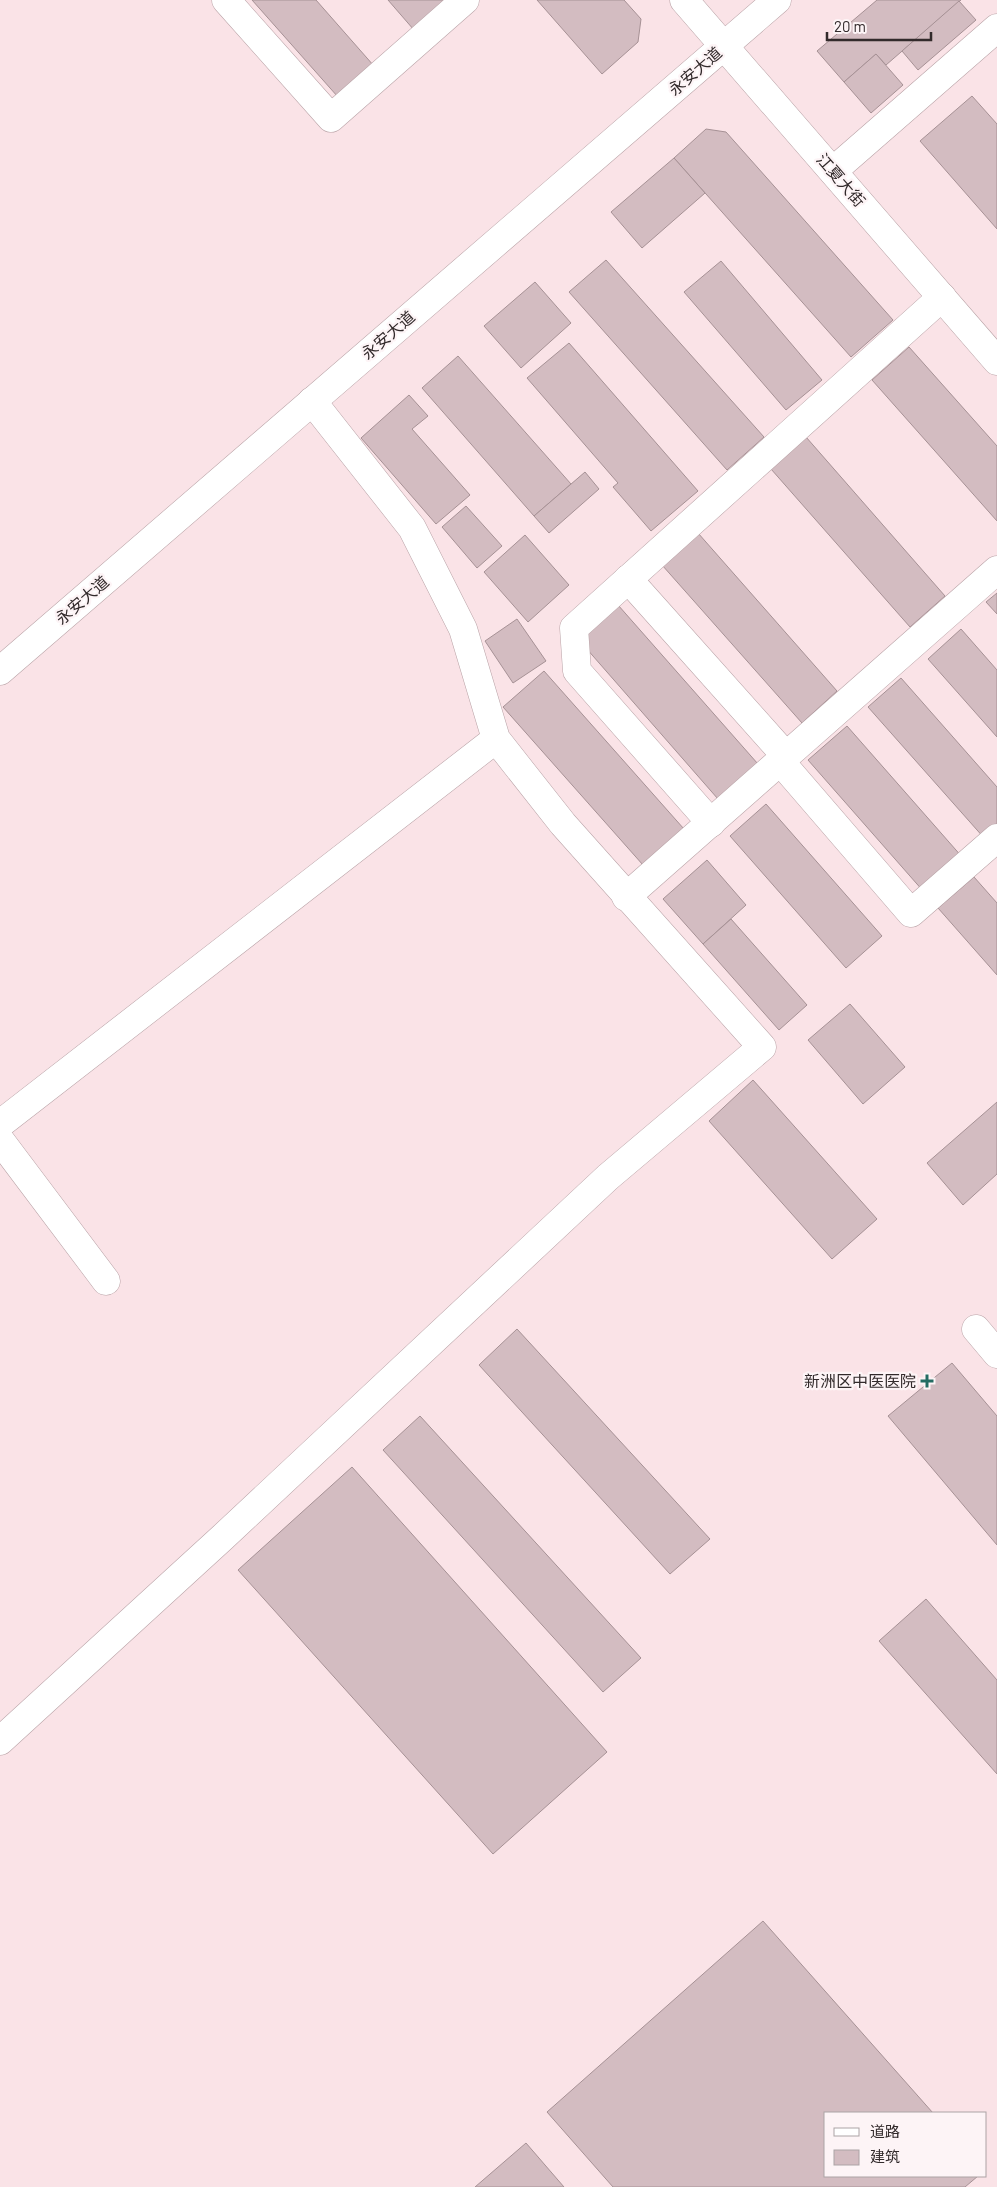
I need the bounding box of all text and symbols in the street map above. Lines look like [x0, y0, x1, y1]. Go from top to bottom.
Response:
scale bar [827, 10, 931, 42]
text: 20 m [834, 17, 866, 35]
street label: 永安大道 [664, 42, 725, 99]
street label: 江夏大街 [813, 149, 870, 210]
street label: 永安大道 [357, 306, 418, 363]
street label: 永安大道 [51, 571, 112, 628]
place label: 新洲区中医医院 [804, 1371, 916, 1390]
marker: 新洲区中医医院 [920, 1374, 934, 1388]
legend [824, 2112, 987, 2177]
text: 道路 [870, 2122, 900, 2140]
text: 建筑 [870, 2147, 900, 2165]

